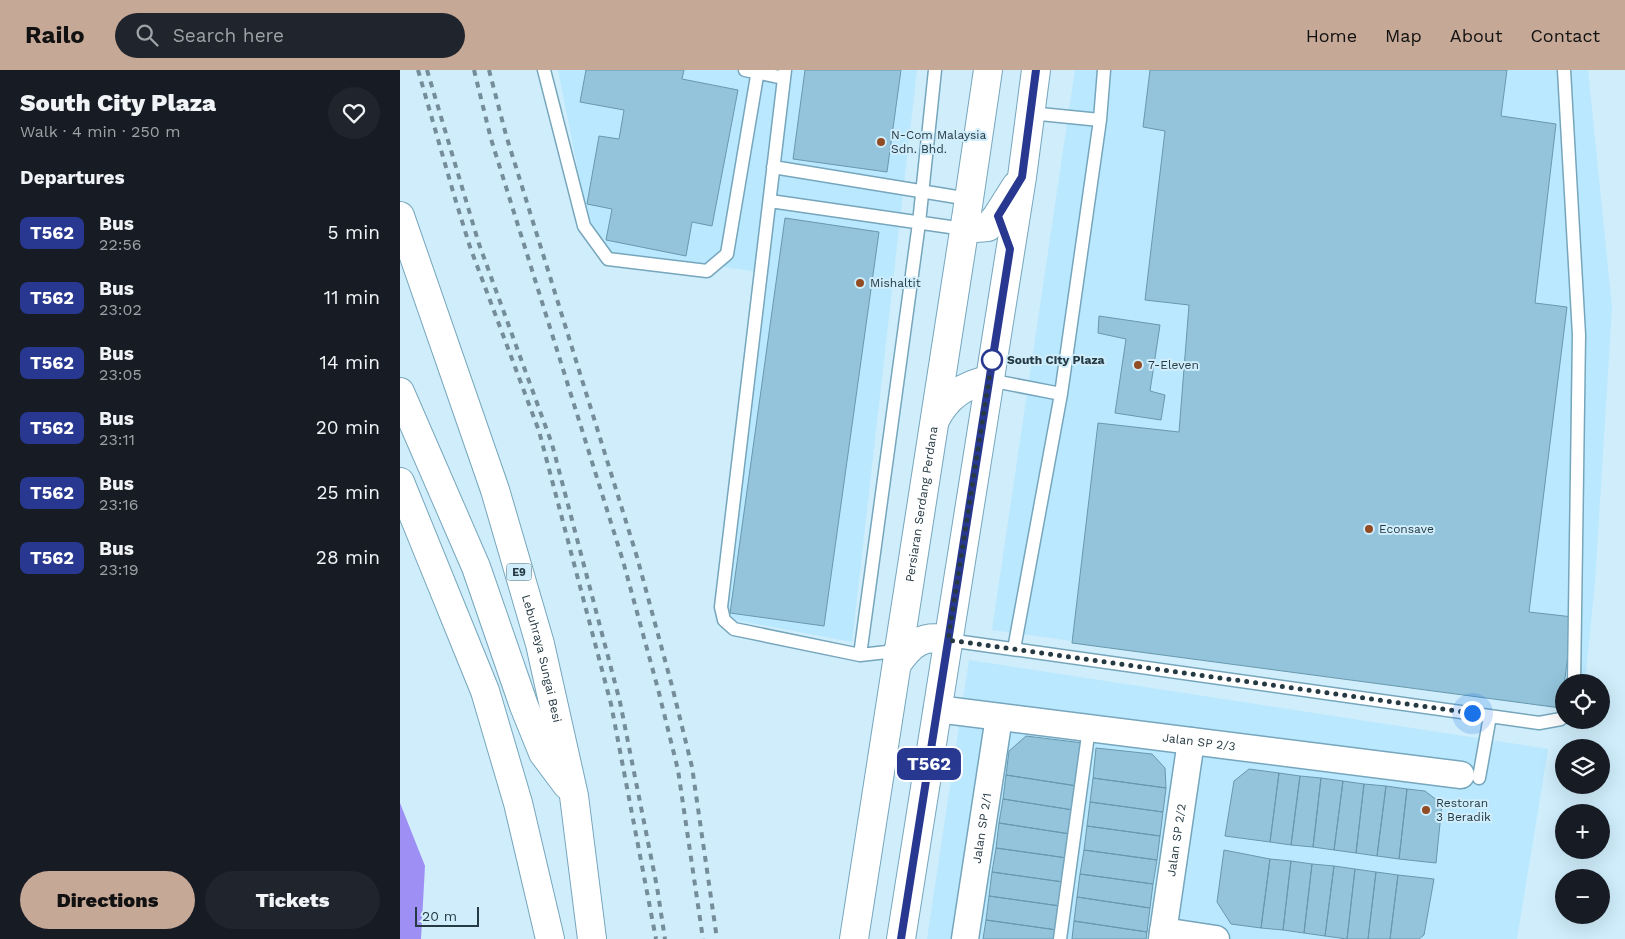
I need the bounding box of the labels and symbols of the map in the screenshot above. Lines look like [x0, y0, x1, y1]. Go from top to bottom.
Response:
place label: N-Com Malaysia Sdn. Bhd. [891, 128, 987, 156]
marker: N-Com Malaysia Sdn. Bhd. [875, 136, 887, 148]
place label: Mishaltit [870, 276, 921, 290]
marker: Mishaltit [854, 277, 866, 289]
marker: South City Plaza [981, 349, 1003, 371]
place label: South City Plaza [1007, 353, 1105, 367]
place label: 7-Eleven [1148, 358, 1199, 372]
marker: 7-Eleven [1132, 359, 1144, 371]
street label: Persiaran Serdang Perdana [903, 425, 941, 583]
place label: Econsave [1379, 522, 1434, 536]
marker: Econsave [1363, 523, 1375, 535]
road number: E9 [506, 564, 532, 581]
street label: Lebuhraya Sungai Besi [519, 593, 564, 724]
your location [1460, 701, 1485, 726]
street label: Jalan SP 2/3 [1162, 730, 1236, 754]
line badge: T562 [894, 748, 964, 780]
street label: Jalan SP 2/1 [970, 792, 994, 865]
place label: Restoran 3 Beradik [1436, 796, 1491, 824]
street label: Jalan SP 2/2 [1164, 803, 1189, 877]
marker: Restoran 3 Beradik [1420, 804, 1432, 816]
scale bar [415, 904, 479, 927]

